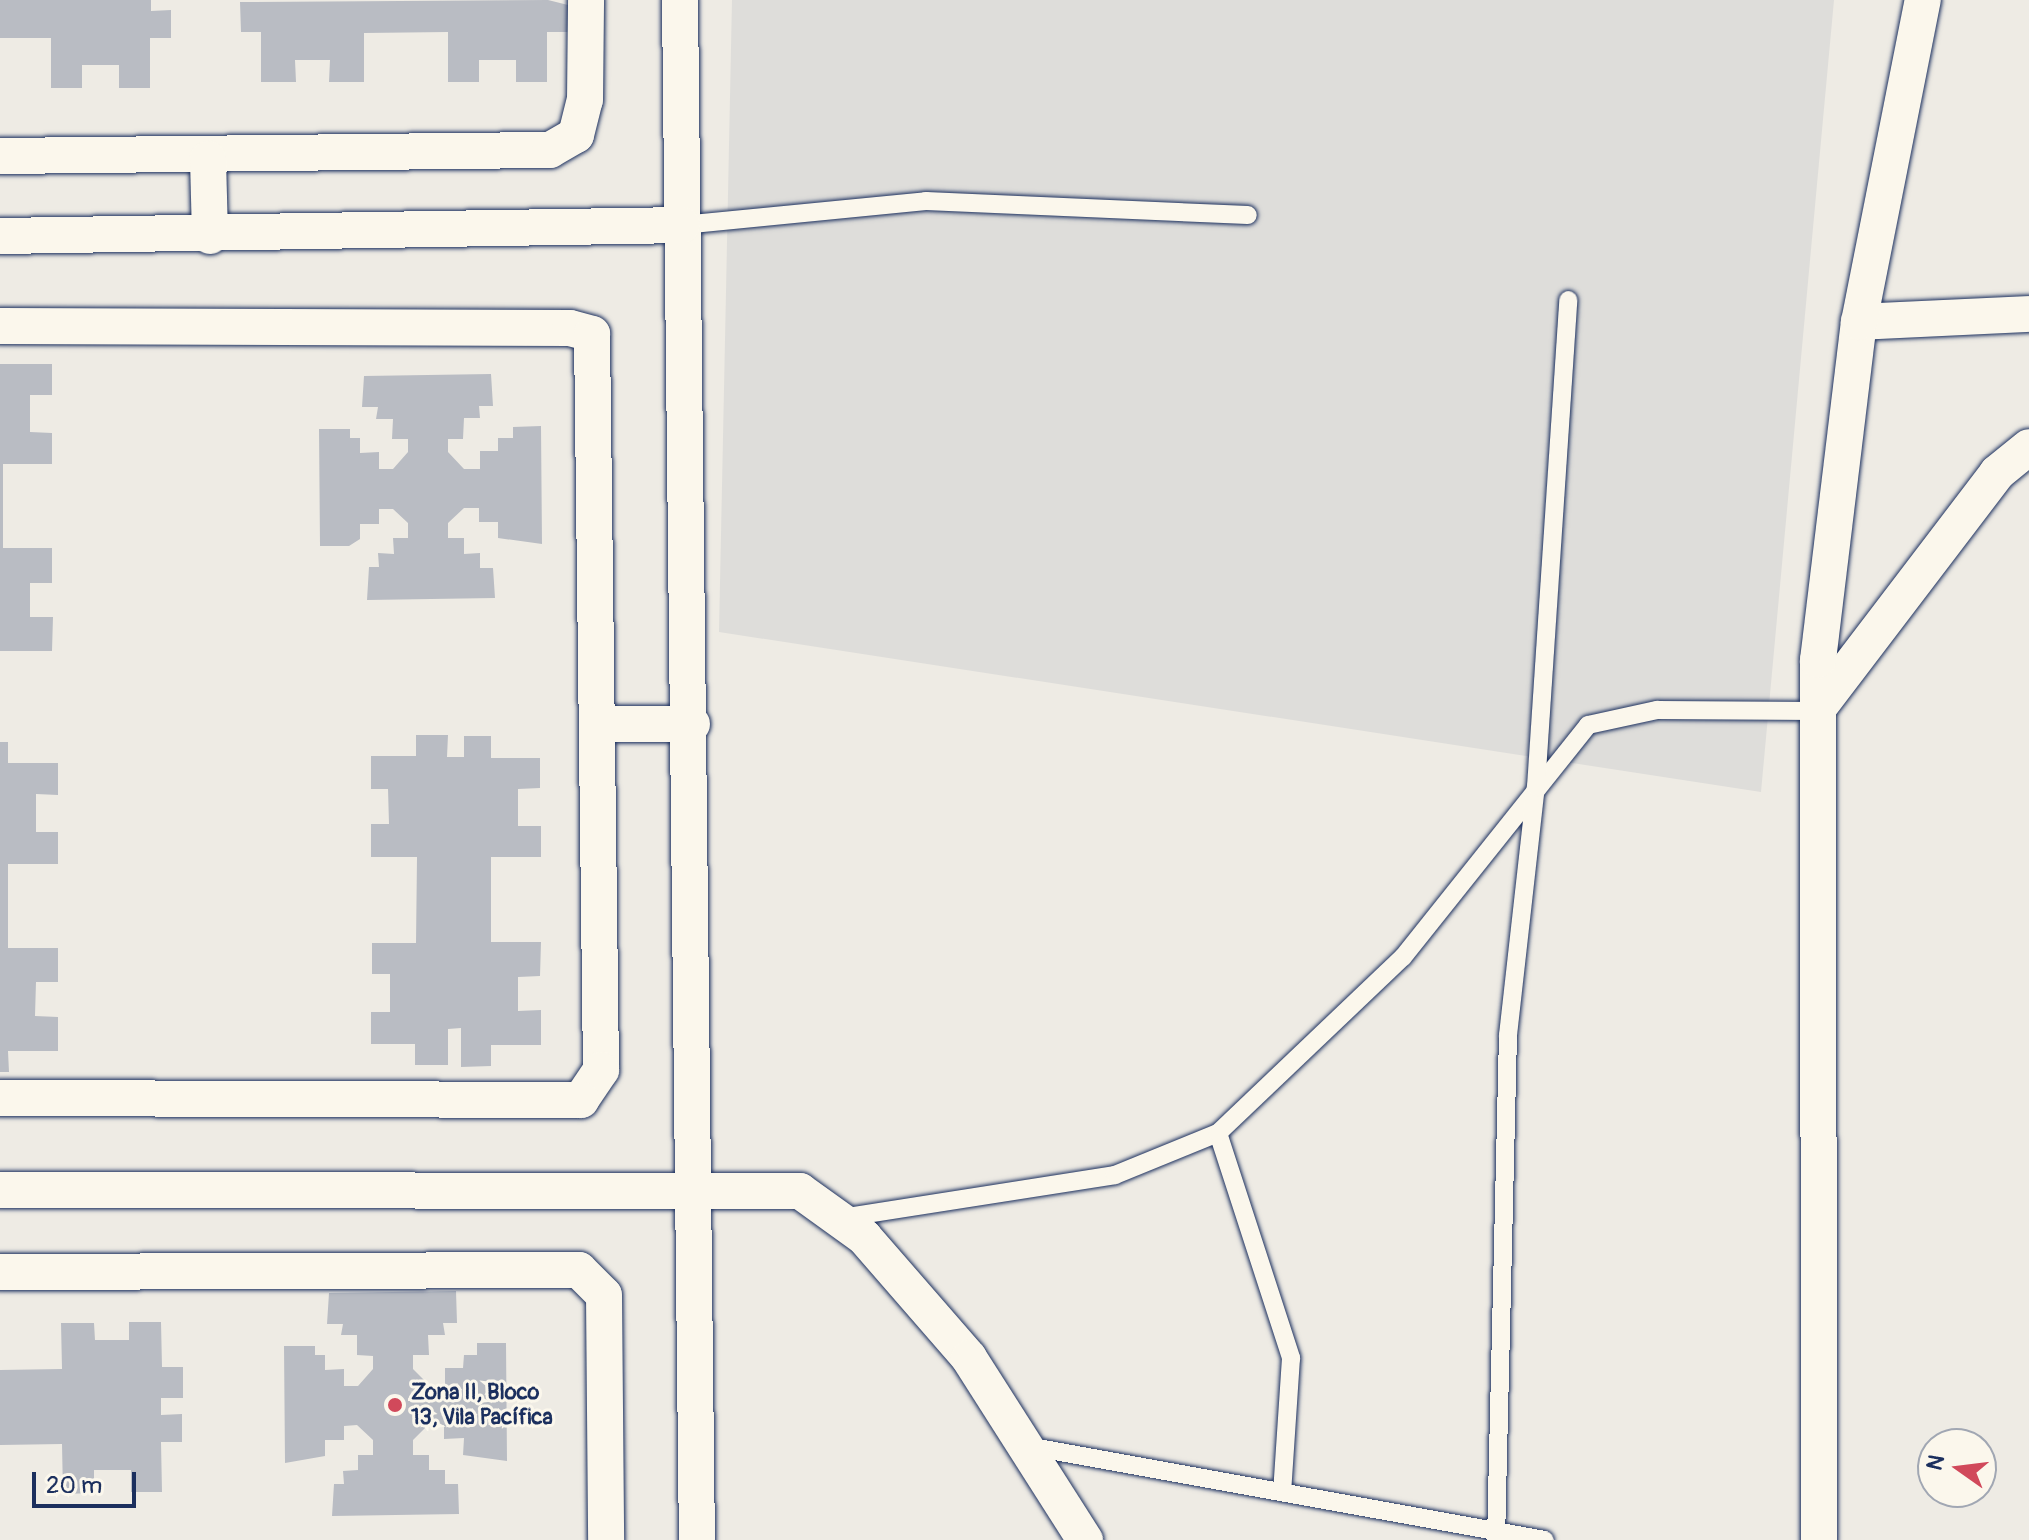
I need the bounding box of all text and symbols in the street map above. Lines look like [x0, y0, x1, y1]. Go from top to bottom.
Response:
place label: Zona II, Bloco 13, Vila Pacífica [411, 1379, 553, 1430]
marker: Zona II, Bloco 13, Vila Pacífica [386, 1396, 404, 1414]
north arrow [1917, 1428, 1997, 1508]
text: N [1920, 1452, 1951, 1473]
scale bar [36, 1456, 140, 1506]
text: 20 m [46, 1471, 102, 1500]

